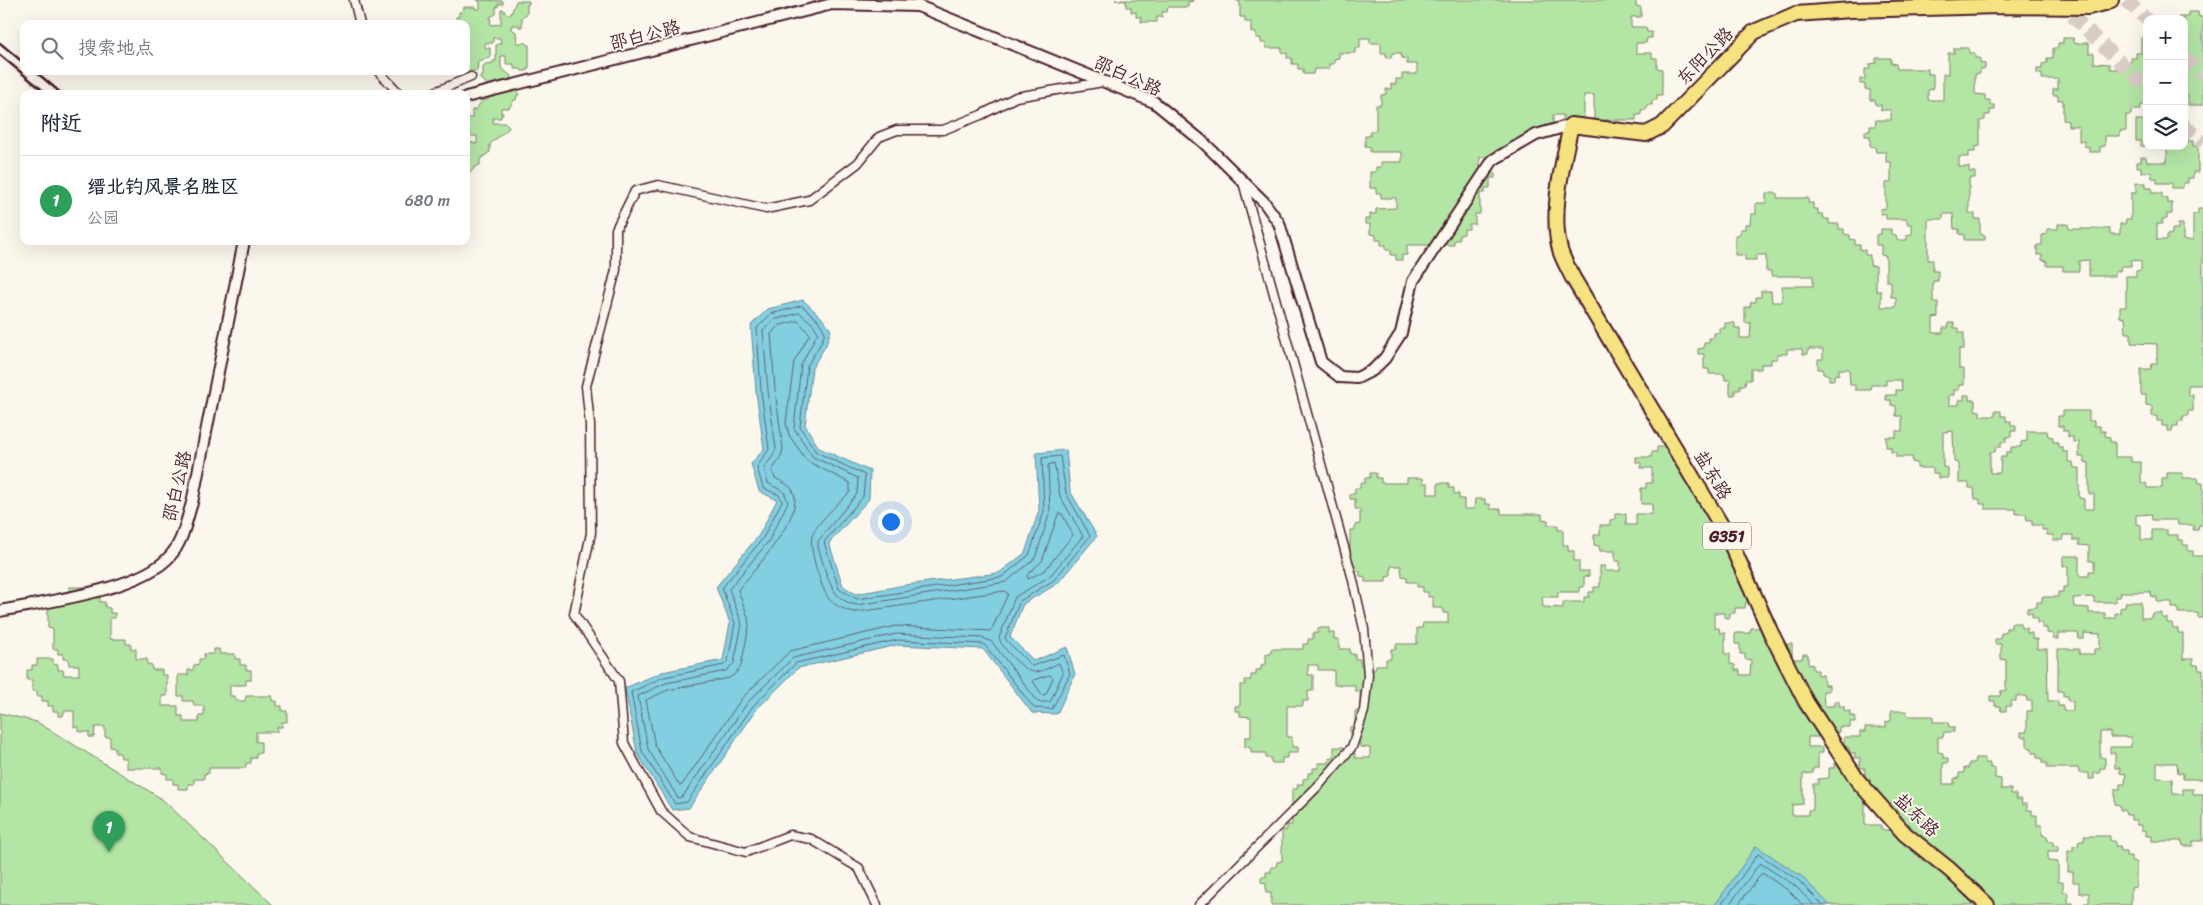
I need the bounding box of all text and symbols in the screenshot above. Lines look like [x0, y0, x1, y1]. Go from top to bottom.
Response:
street label: 邵白公路 [606, 11, 684, 59]
map controls [2143, 15, 2188, 150]
button: + [2143, 15, 2188, 60]
street label: 东阳公路 [1668, 19, 1742, 93]
search box [20, 20, 470, 75]
text: 搜索地点 [78, 31, 154, 64]
icon: search [38, 34, 66, 62]
street label: 邵白公路 [1089, 47, 1167, 105]
button: − [2143, 60, 2188, 105]
text: 附近 [40, 104, 82, 142]
button: layers [2143, 105, 2188, 150]
text: 缙北钓风景名胜区 [87, 170, 239, 203]
text: 1 [53, 186, 59, 215]
text: 680 m [405, 186, 450, 215]
text: 公园 [87, 203, 119, 232]
street label: 盐东路 [1685, 444, 1741, 506]
street label: 邵白公路 [153, 447, 201, 525]
your location [878, 509, 904, 535]
road number: G351 [1703, 522, 1751, 550]
street label: 盐东路 [1886, 785, 1948, 845]
pin: 1 [93, 811, 125, 852]

